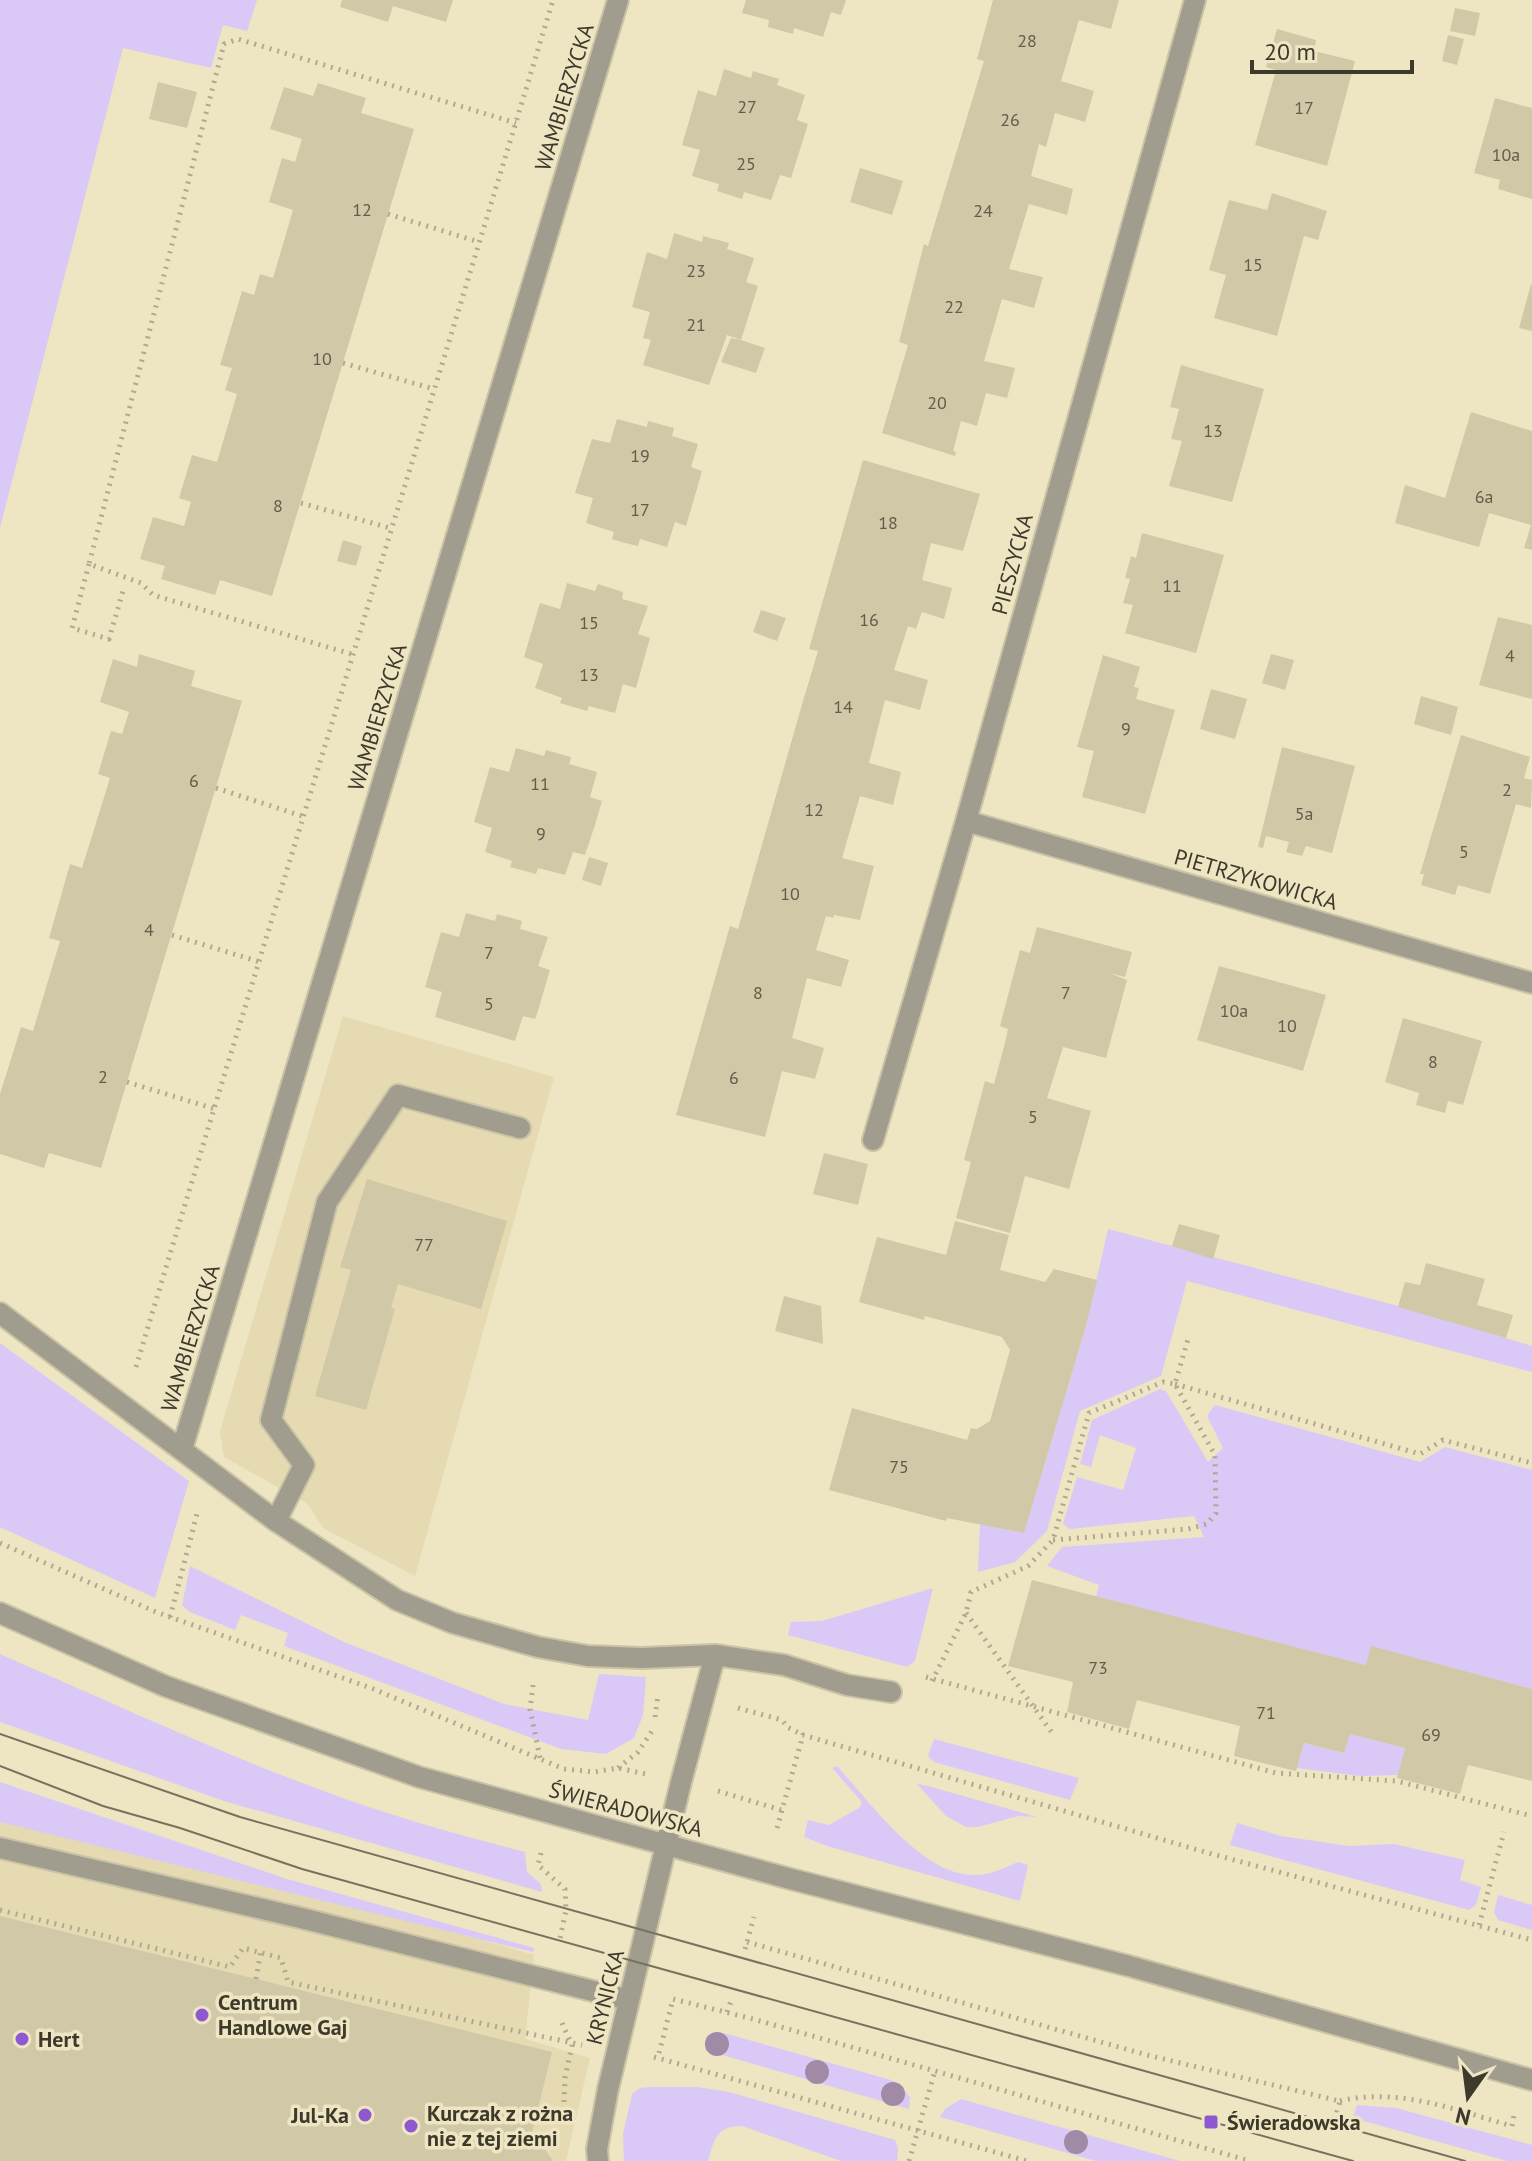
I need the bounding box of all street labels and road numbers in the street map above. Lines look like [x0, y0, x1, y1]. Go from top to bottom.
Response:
street label: WAMBIERZYCKA [528, 20, 600, 174]
street label: PIESZYCKA [985, 510, 1039, 617]
street label: WAMBIERZYCKA [341, 640, 413, 794]
street label: PIETRZYKOWICKA [1171, 842, 1341, 916]
street label: WAMBIERZYCKA [154, 1261, 226, 1415]
street label: ŚWIERADOWSKA [546, 1775, 706, 1843]
street label: KRYNICKA [580, 1946, 630, 2047]

